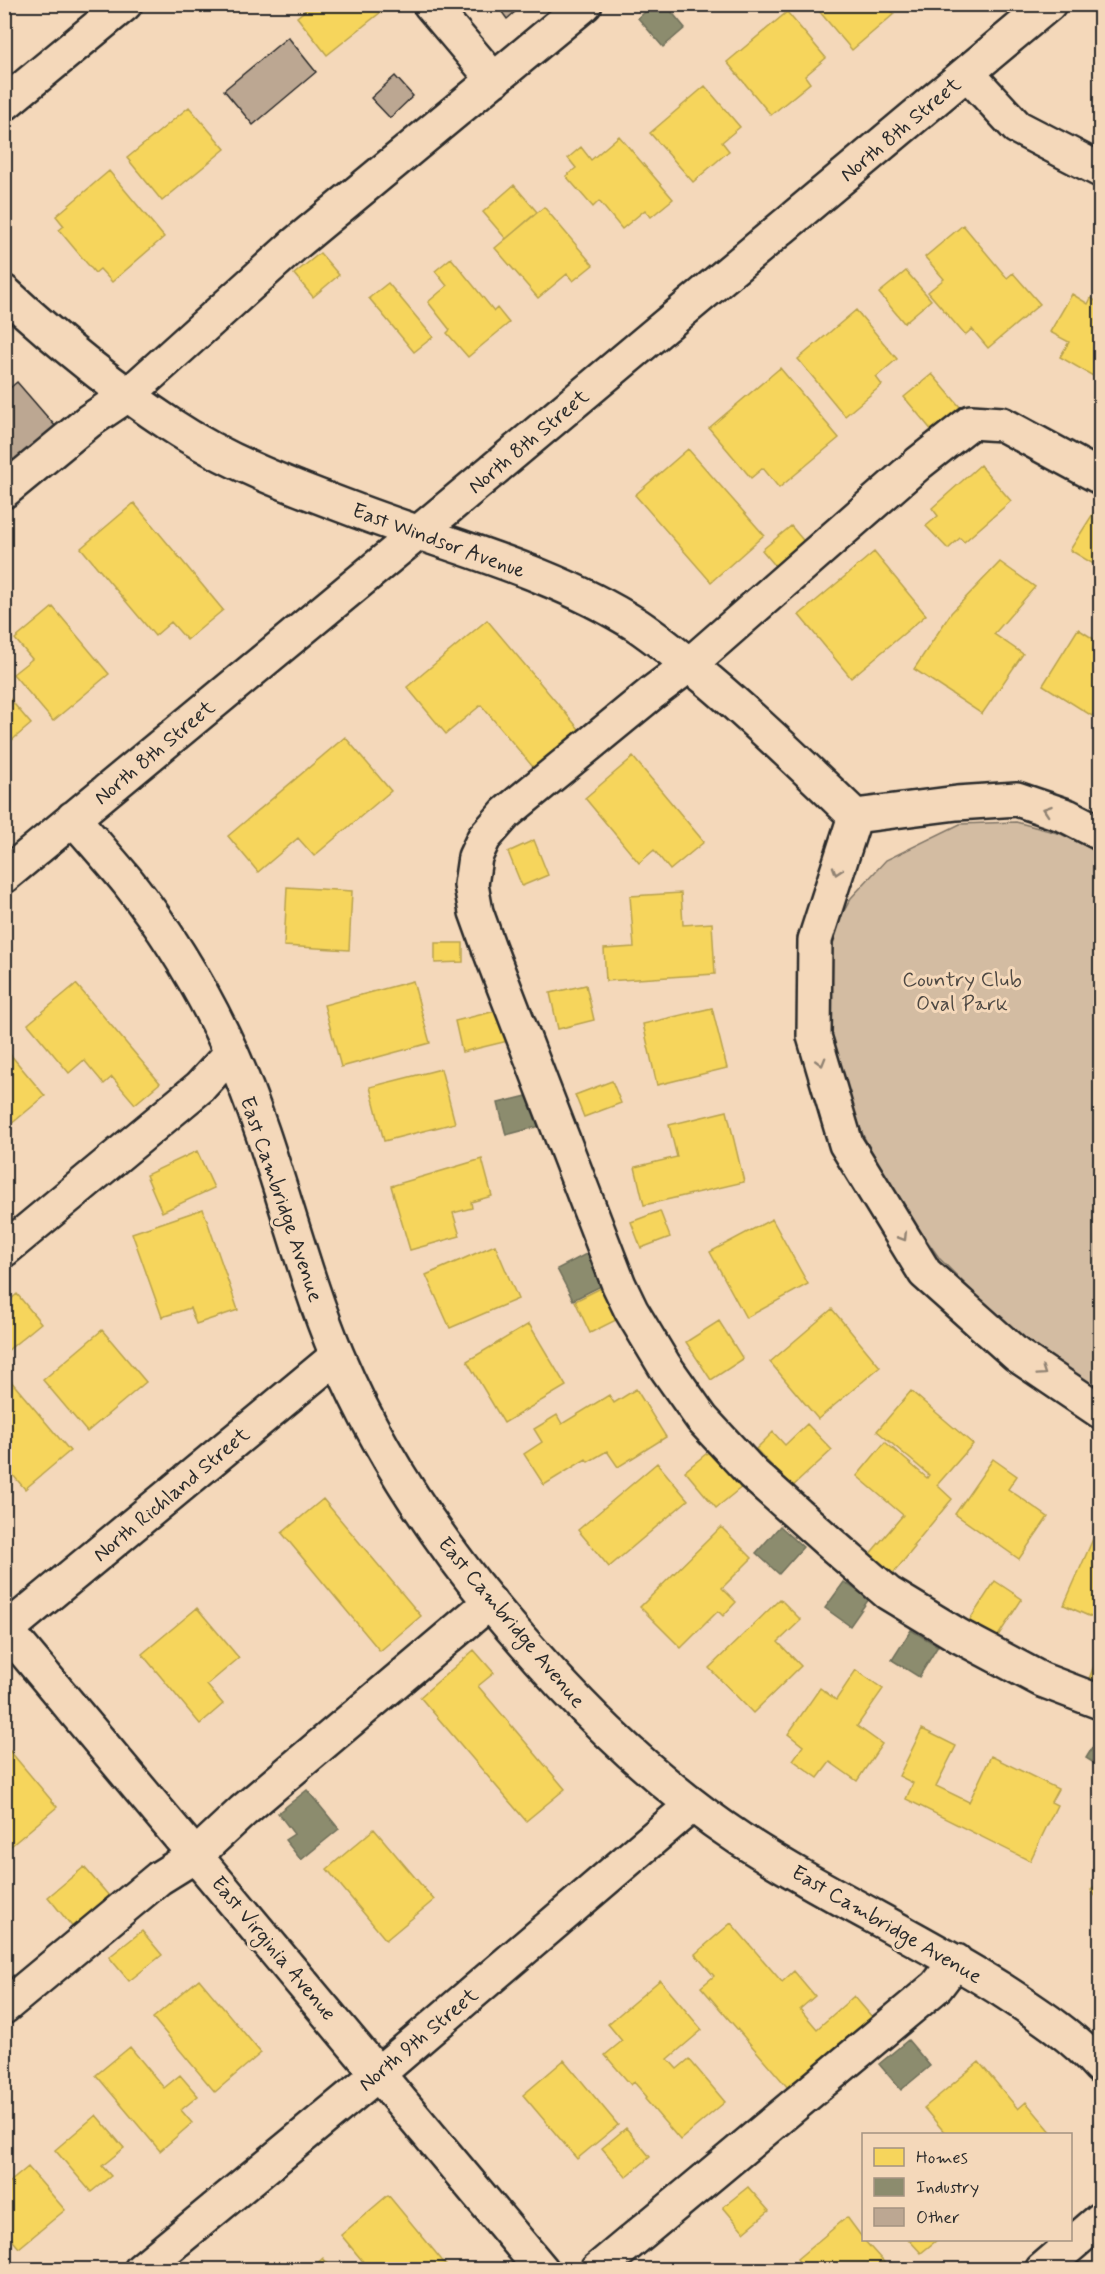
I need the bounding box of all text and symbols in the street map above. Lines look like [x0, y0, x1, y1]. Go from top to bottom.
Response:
street label: North 8th Street [834, 71, 967, 189]
street label: North 8th Street [462, 383, 595, 501]
street label: East Windsor Avenue [348, 497, 529, 585]
street label: North 8th Street [88, 694, 221, 812]
one-way arrow [1042, 804, 1053, 817]
one-way arrow [832, 865, 844, 876]
park label: Country Club Oval Park [902, 966, 1022, 1018]
one-way arrow [814, 1056, 826, 1067]
street label: East Cambridge Avenue [232, 1093, 329, 1306]
one-way arrow [895, 1231, 907, 1241]
one-way arrow [1035, 1365, 1046, 1376]
street label: North Richland Street [87, 1420, 256, 1569]
street label: East Cambridge Avenue [430, 1531, 591, 1715]
street label: East Cambridge Avenue [786, 1859, 987, 1992]
street label: East Virginia Avenue [204, 1870, 342, 2028]
street label: North 9th Street [353, 1981, 485, 2098]
legend [862, 2133, 1072, 2241]
text: Homes [916, 2146, 968, 2170]
text: Industry [916, 2176, 979, 2200]
text: Other [916, 2206, 960, 2230]

